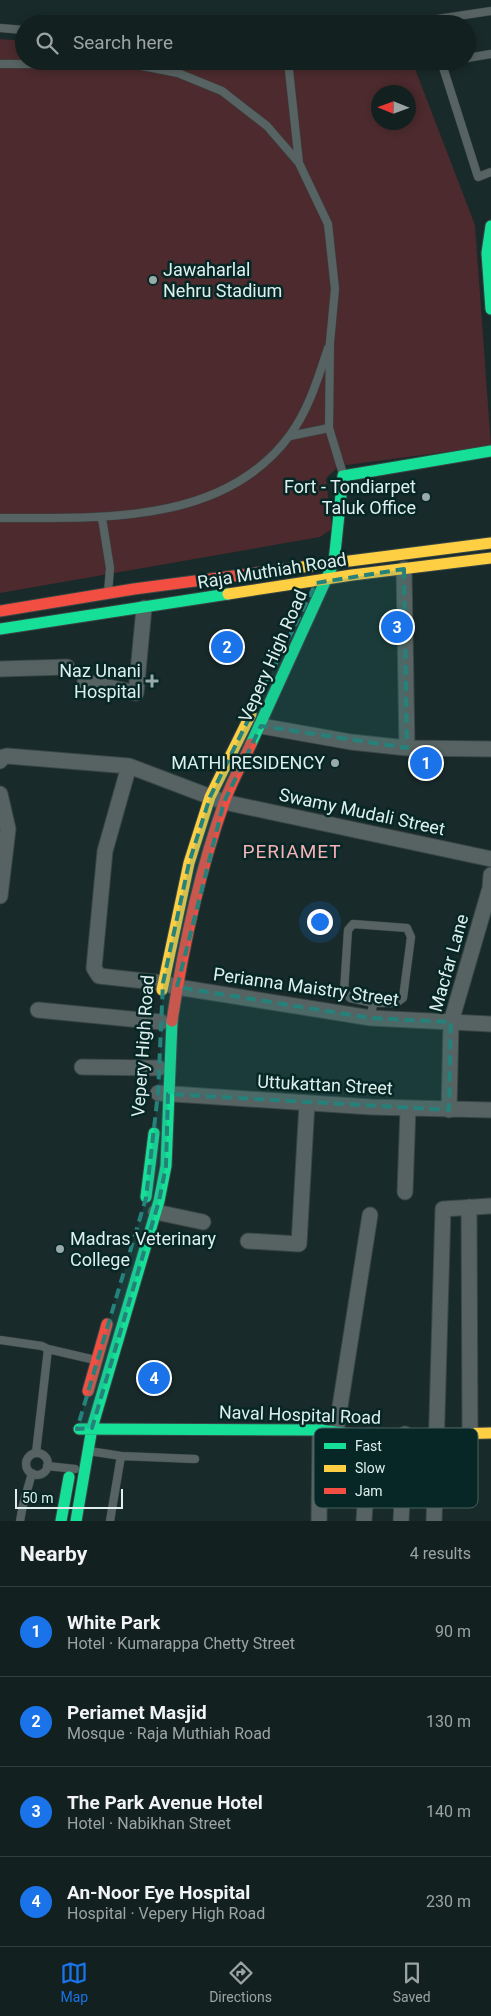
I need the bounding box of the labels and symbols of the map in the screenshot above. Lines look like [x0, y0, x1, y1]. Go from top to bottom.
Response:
north arrow [371, 85, 416, 130]
place label: Jawaharlal Nehru Stadium [163, 259, 282, 301]
marker: Jawaharlal Nehru Stadium [147, 274, 159, 286]
place label: Fort - Tondiarpet Taluk Office [284, 476, 416, 518]
marker: Fort - Tondiarpet Taluk Office [420, 491, 432, 503]
street label: Raja Muthiah Road [196, 548, 348, 593]
street label: Vepery High Road [234, 586, 311, 725]
pin: 3 [381, 608, 413, 646]
pin: 2 [211, 628, 243, 666]
place label: Naz Unani Hospital [59, 660, 141, 702]
marker: Naz Unani Hospital [145, 674, 159, 688]
pin: 1 [410, 744, 442, 782]
place label: MATHI RESIDENCY [171, 752, 325, 773]
marker: MATHI RESIDENCY [329, 757, 341, 769]
street label: Swamy Mudali Street [277, 784, 447, 839]
district label: PERIAMET [242, 840, 342, 863]
your location [307, 909, 333, 935]
street label: Macfar Lane [425, 912, 472, 1014]
street label: Perianna Maistry Street [212, 963, 400, 1010]
street label: Vepery High Road [127, 974, 158, 1118]
street label: Uttukattan Street [257, 1070, 393, 1099]
place label: Madras Veterinary College [70, 1228, 216, 1270]
marker: Madras Veterinary College [54, 1243, 66, 1255]
pin: 4 [138, 1359, 170, 1397]
street label: Naval Hospital Road [218, 1401, 382, 1428]
legend [314, 1428, 478, 1508]
text: Fast [355, 1438, 382, 1454]
text: Slow [355, 1460, 386, 1476]
text: Jam [355, 1483, 383, 1499]
scale bar [15, 1486, 122, 1509]

